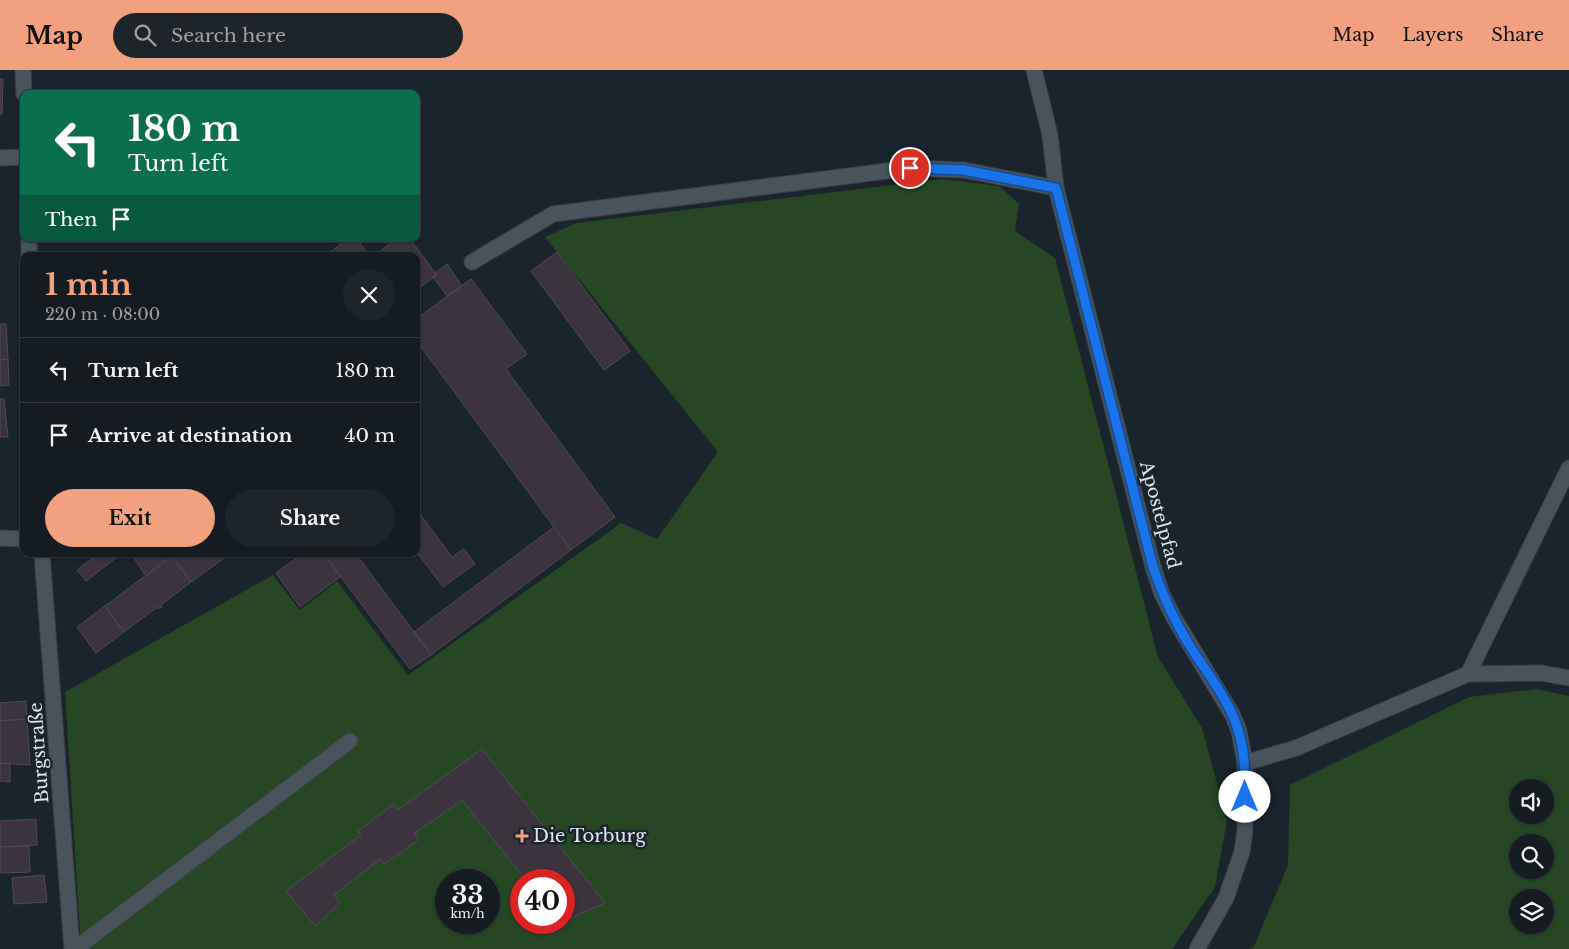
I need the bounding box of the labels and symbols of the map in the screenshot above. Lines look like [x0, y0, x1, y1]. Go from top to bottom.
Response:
pin [889, 147, 931, 189]
street label: Apostelpfad [1135, 458, 1185, 571]
street label: Burgstraße [24, 702, 54, 804]
position arrow [1218, 770, 1270, 822]
place label: Die Torburg [533, 825, 646, 847]
marker: Die Torburg [515, 829, 529, 843]
speed limit sign: 40 [510, 869, 575, 934]

